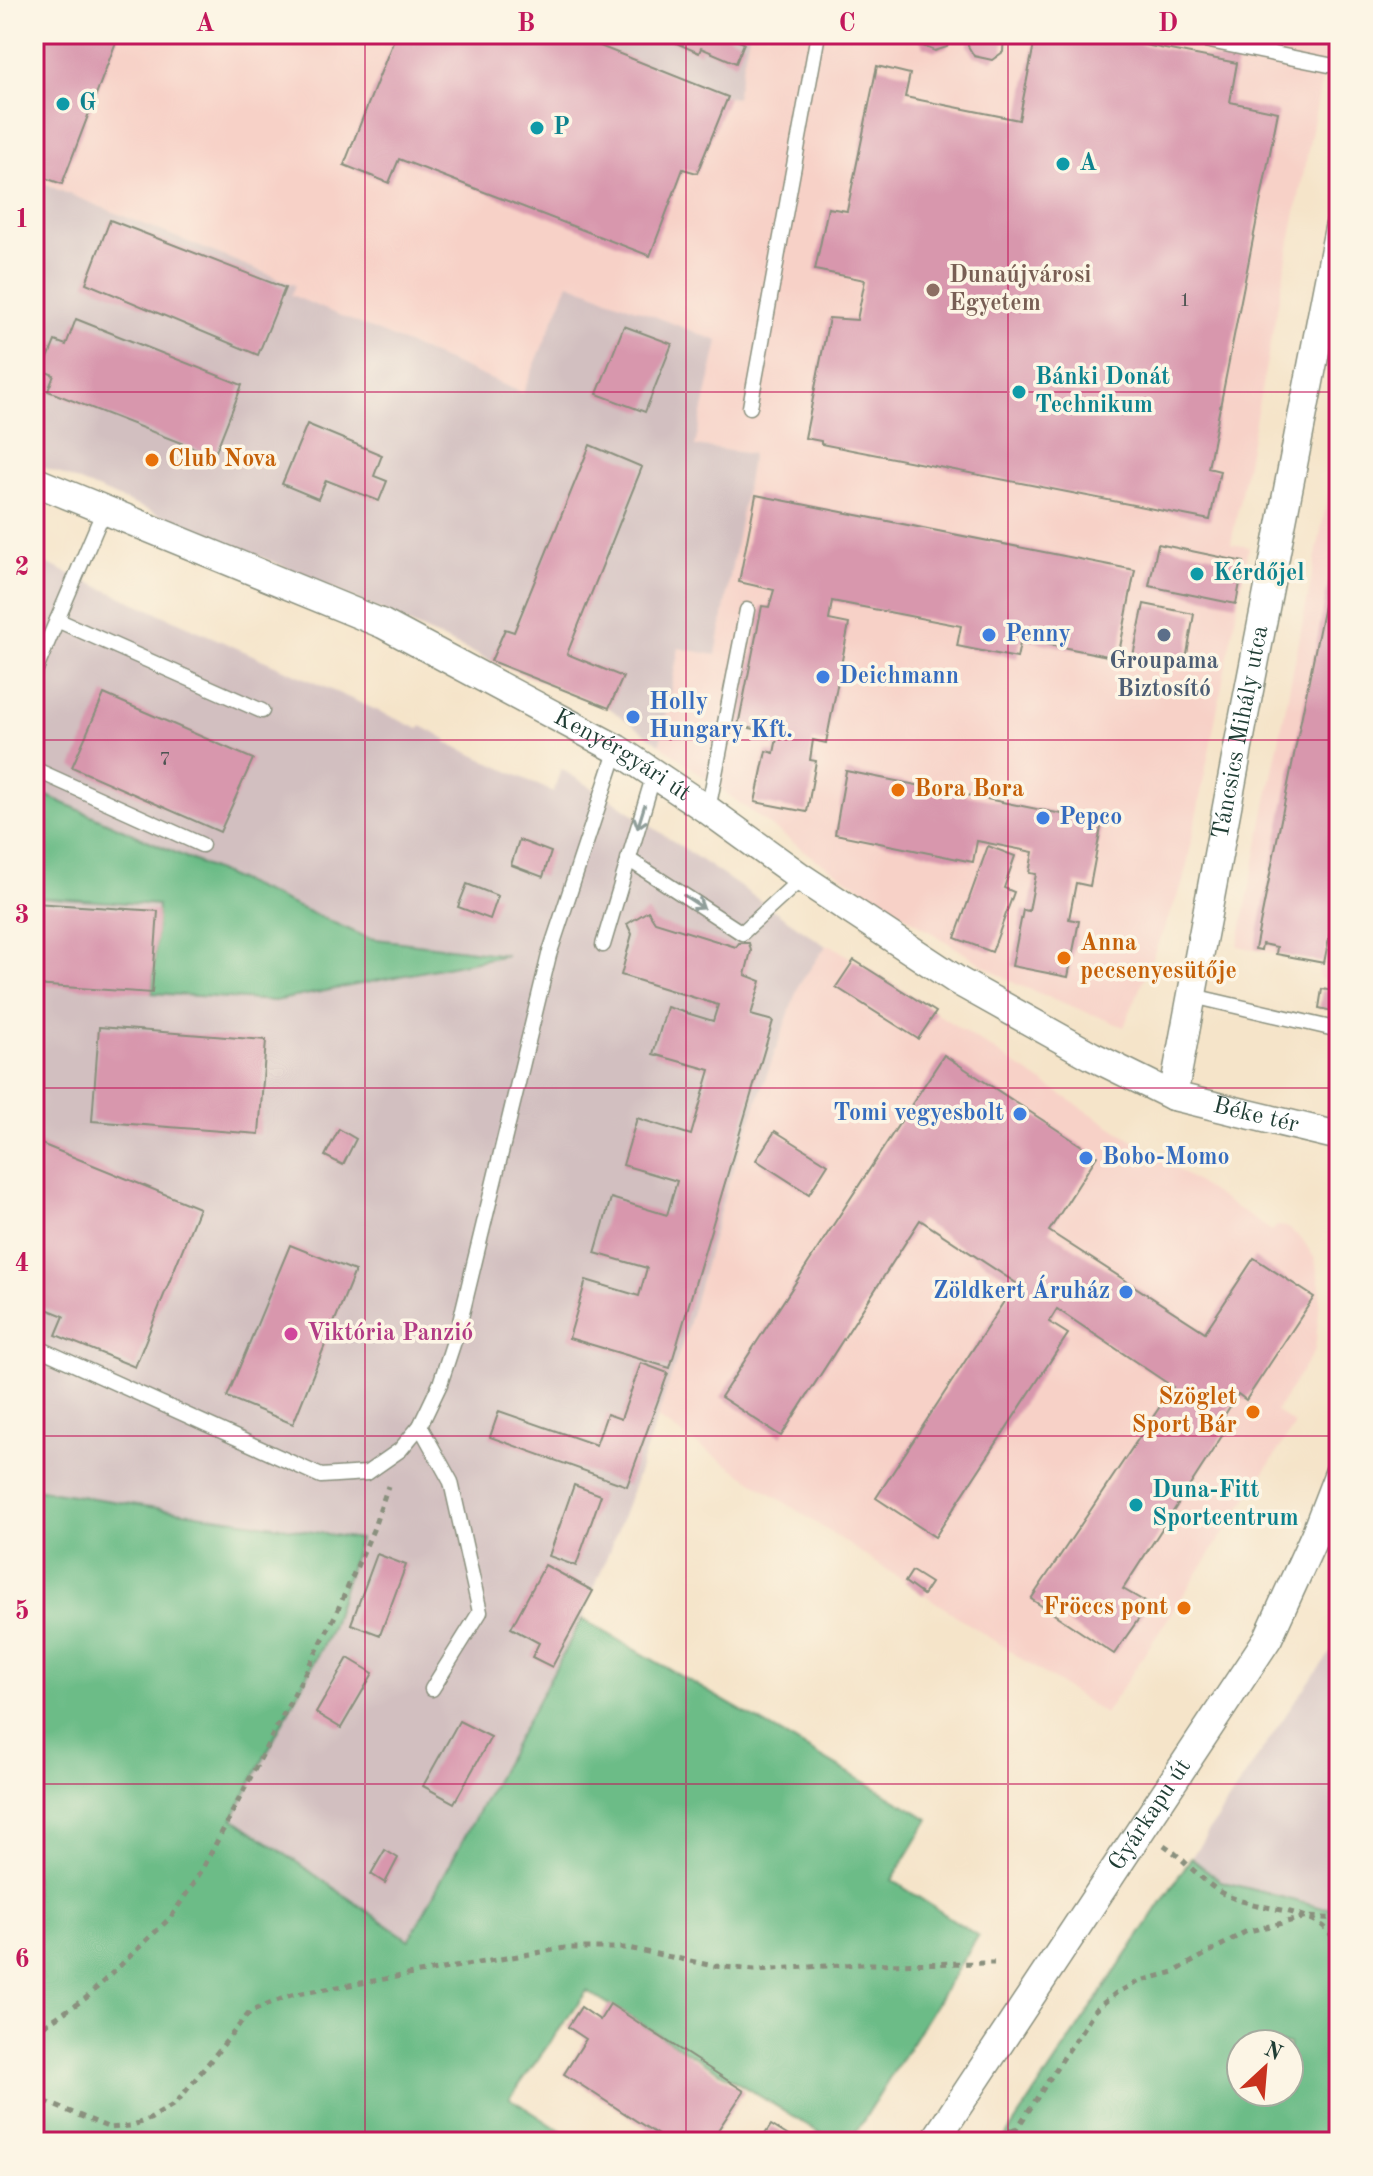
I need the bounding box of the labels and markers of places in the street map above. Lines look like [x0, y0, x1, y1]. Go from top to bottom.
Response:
place label: G [79, 92, 96, 116]
marker: G [54, 95, 72, 113]
place label: P [553, 116, 570, 140]
marker: P [528, 119, 546, 137]
place label: A [1079, 152, 1097, 176]
marker: A [1054, 155, 1072, 173]
place label: Dunaújvárosi Egyetem [949, 264, 1091, 316]
marker: Dunaújvárosi Egyetem [924, 281, 942, 299]
place label: Bánki Donát Technikum [1035, 366, 1170, 418]
marker: Bánki Donát Technikum [1010, 383, 1028, 401]
place label: Club Nova [168, 448, 277, 472]
marker: Club Nova [143, 451, 161, 469]
place label: Kérdőjel [1213, 562, 1305, 586]
marker: Kérdőjel [1188, 565, 1206, 583]
place label: Penny [1005, 623, 1071, 647]
marker: Penny [980, 626, 998, 644]
marker: Groupama Biztosító [1155, 626, 1173, 644]
place label: Groupama Biztosító [1109, 650, 1219, 702]
place label: Deichmann [839, 665, 959, 689]
marker: Deichmann [814, 668, 832, 686]
place label: Holly Hungary Kft. [649, 691, 793, 743]
marker: Holly Hungary Kft. [624, 708, 642, 726]
place label: Bora Bora [914, 778, 1024, 802]
marker: Bora Bora [889, 781, 907, 799]
place label: Pepco [1059, 806, 1122, 830]
marker: Pepco [1034, 809, 1052, 827]
place label: Anna pecsenyesütője [1080, 932, 1237, 984]
marker: Anna pecsenyesütője [1055, 949, 1073, 967]
place label: Tomi vegyesbolt [833, 1102, 1004, 1126]
marker: Tomi vegyesbolt [1011, 1105, 1029, 1123]
place label: Bobo-Momo [1102, 1146, 1230, 1170]
marker: Bobo-Momo [1077, 1149, 1095, 1167]
place label: Zöldkert Áruház [933, 1274, 1110, 1304]
marker: Zöldkert Áruház [1117, 1283, 1135, 1301]
place label: Viktória Panzió [307, 1322, 473, 1346]
marker: Viktória Panzió [282, 1325, 300, 1343]
place label: Szöglet Sport Bár [1131, 1386, 1237, 1438]
marker: Szöglet Sport Bár [1244, 1403, 1262, 1421]
place label: Duna-Fitt Sportcentrum [1152, 1479, 1299, 1531]
marker: Duna-Fitt Sportcentrum [1127, 1496, 1145, 1514]
place label: Fröccs pont [1043, 1596, 1168, 1620]
marker: Fröccs pont [1175, 1599, 1193, 1617]

